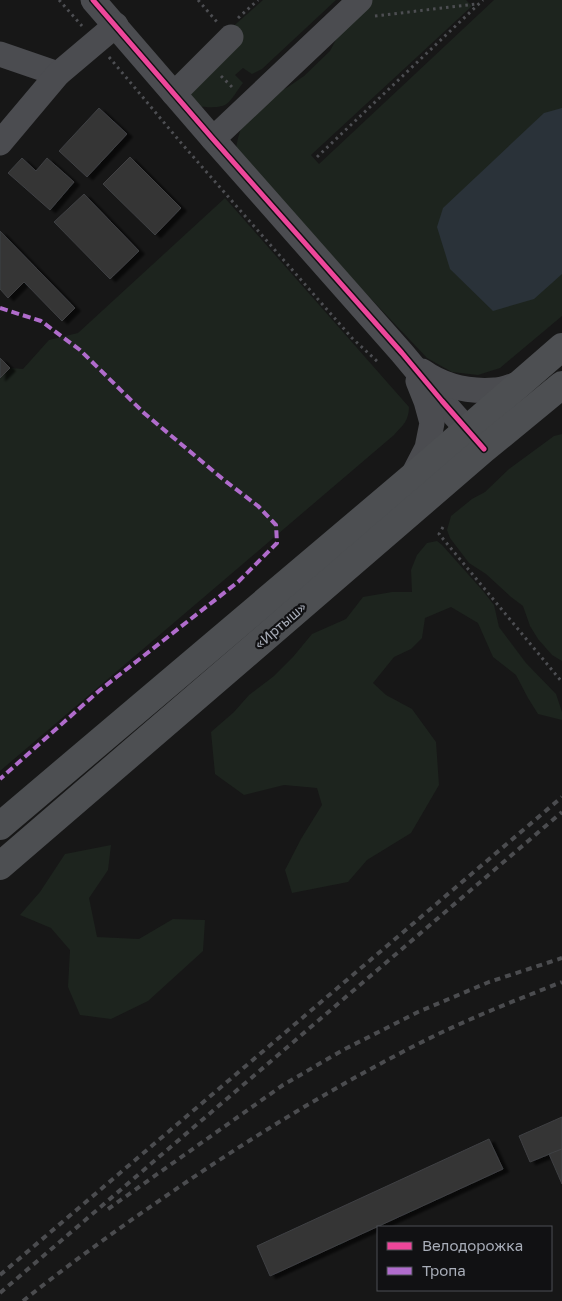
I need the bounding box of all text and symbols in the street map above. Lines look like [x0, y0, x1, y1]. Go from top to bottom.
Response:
street label: «Иртыш» [251, 598, 310, 652]
legend [377, 1226, 552, 1291]
text: Велодорожка [422, 1236, 523, 1254]
text: Тропа [422, 1261, 466, 1279]

